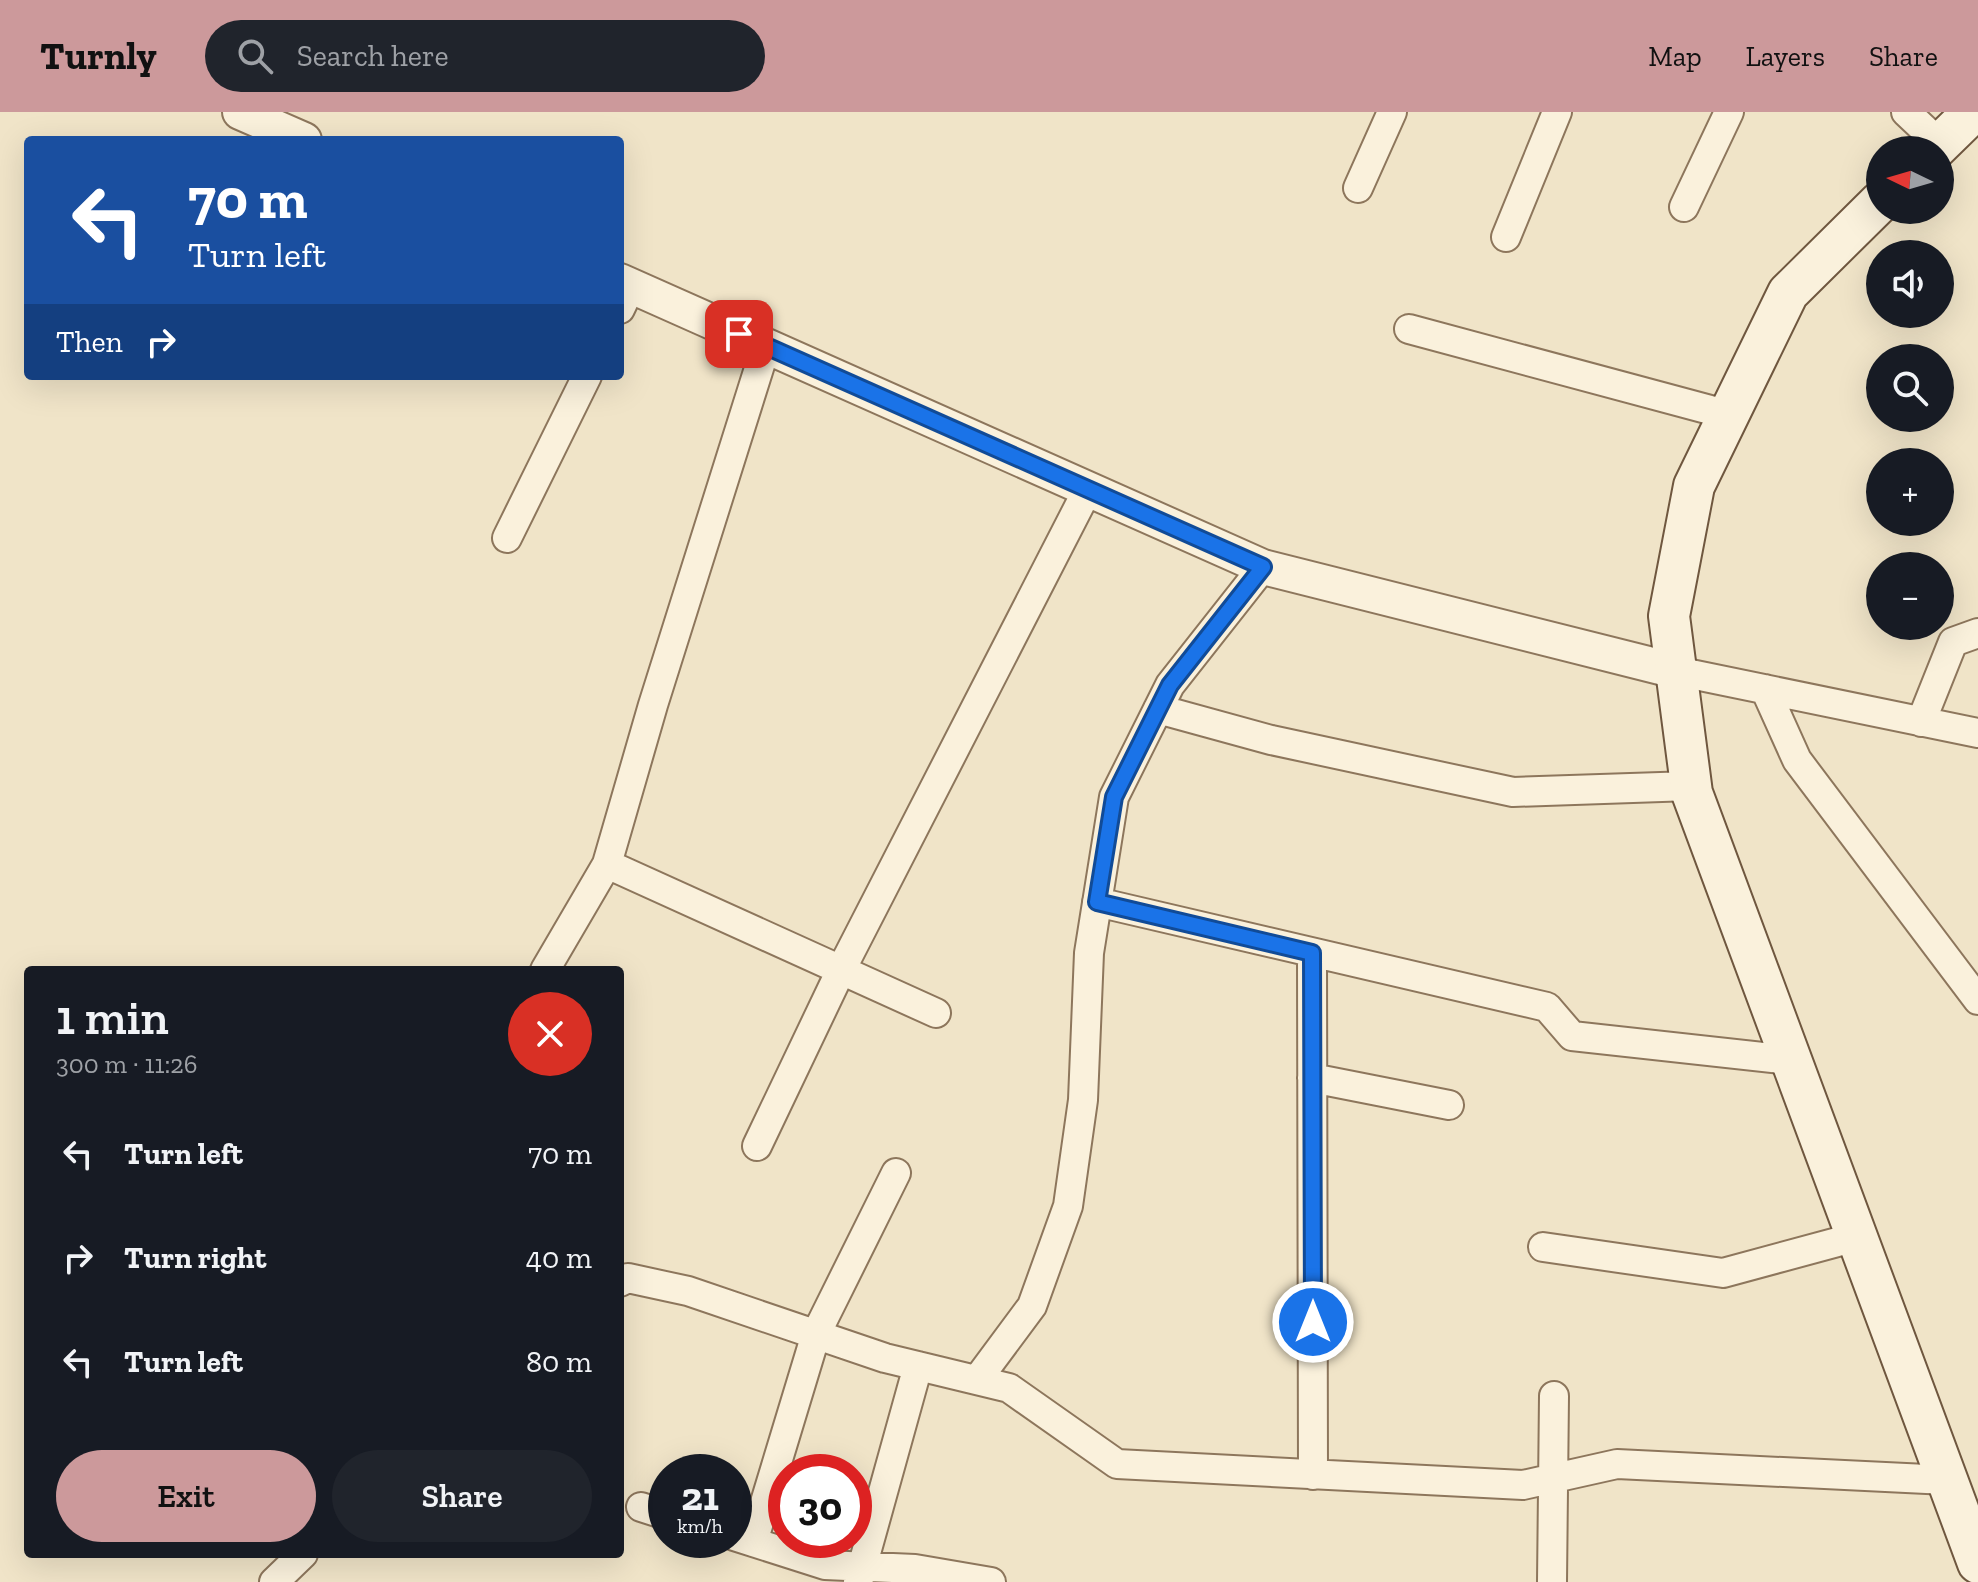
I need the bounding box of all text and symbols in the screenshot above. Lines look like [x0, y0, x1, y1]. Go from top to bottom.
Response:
search box [205, 20, 765, 92]
text: Turnly [40, 33, 157, 79]
icon: search [233, 34, 277, 78]
text: Search here [297, 38, 449, 74]
text: Map [1648, 40, 1702, 73]
text: Layers [1746, 40, 1825, 73]
text: Share [1869, 40, 1938, 73]
north arrow [1866, 136, 1954, 224]
map controls [1866, 136, 1954, 640]
text: 70 m [188, 165, 308, 232]
icon: left [56, 168, 160, 272]
text: Turn left [188, 233, 326, 276]
button: sound [1866, 240, 1954, 328]
pin [705, 300, 773, 368]
icon: arrive [717, 312, 761, 356]
icon: right [139, 320, 183, 364]
text: Then [56, 324, 123, 360]
button: search [1866, 344, 1954, 432]
button: + [1866, 448, 1954, 536]
button: − [1866, 552, 1954, 640]
text: 1 min [56, 989, 169, 1046]
button: close [508, 992, 592, 1076]
text: 300 m · 11:26 [56, 1048, 198, 1080]
icon: left [56, 1132, 100, 1176]
text: Turn left [124, 1136, 243, 1172]
text: 70 m [528, 1136, 592, 1172]
icon: right [56, 1236, 100, 1280]
text: Turn right [124, 1240, 266, 1276]
text: 40 m [526, 1240, 592, 1276]
position arrow [1271, 1280, 1355, 1364]
icon: left [56, 1340, 100, 1384]
text: Turn left [124, 1344, 243, 1380]
text: 80 m [526, 1344, 592, 1380]
button: Exit [56, 1450, 316, 1542]
button: Share [332, 1450, 592, 1542]
speed limit sign: 30 [768, 1454, 872, 1558]
text: 21 [681, 1472, 719, 1520]
text: km/h [677, 1514, 723, 1538]

